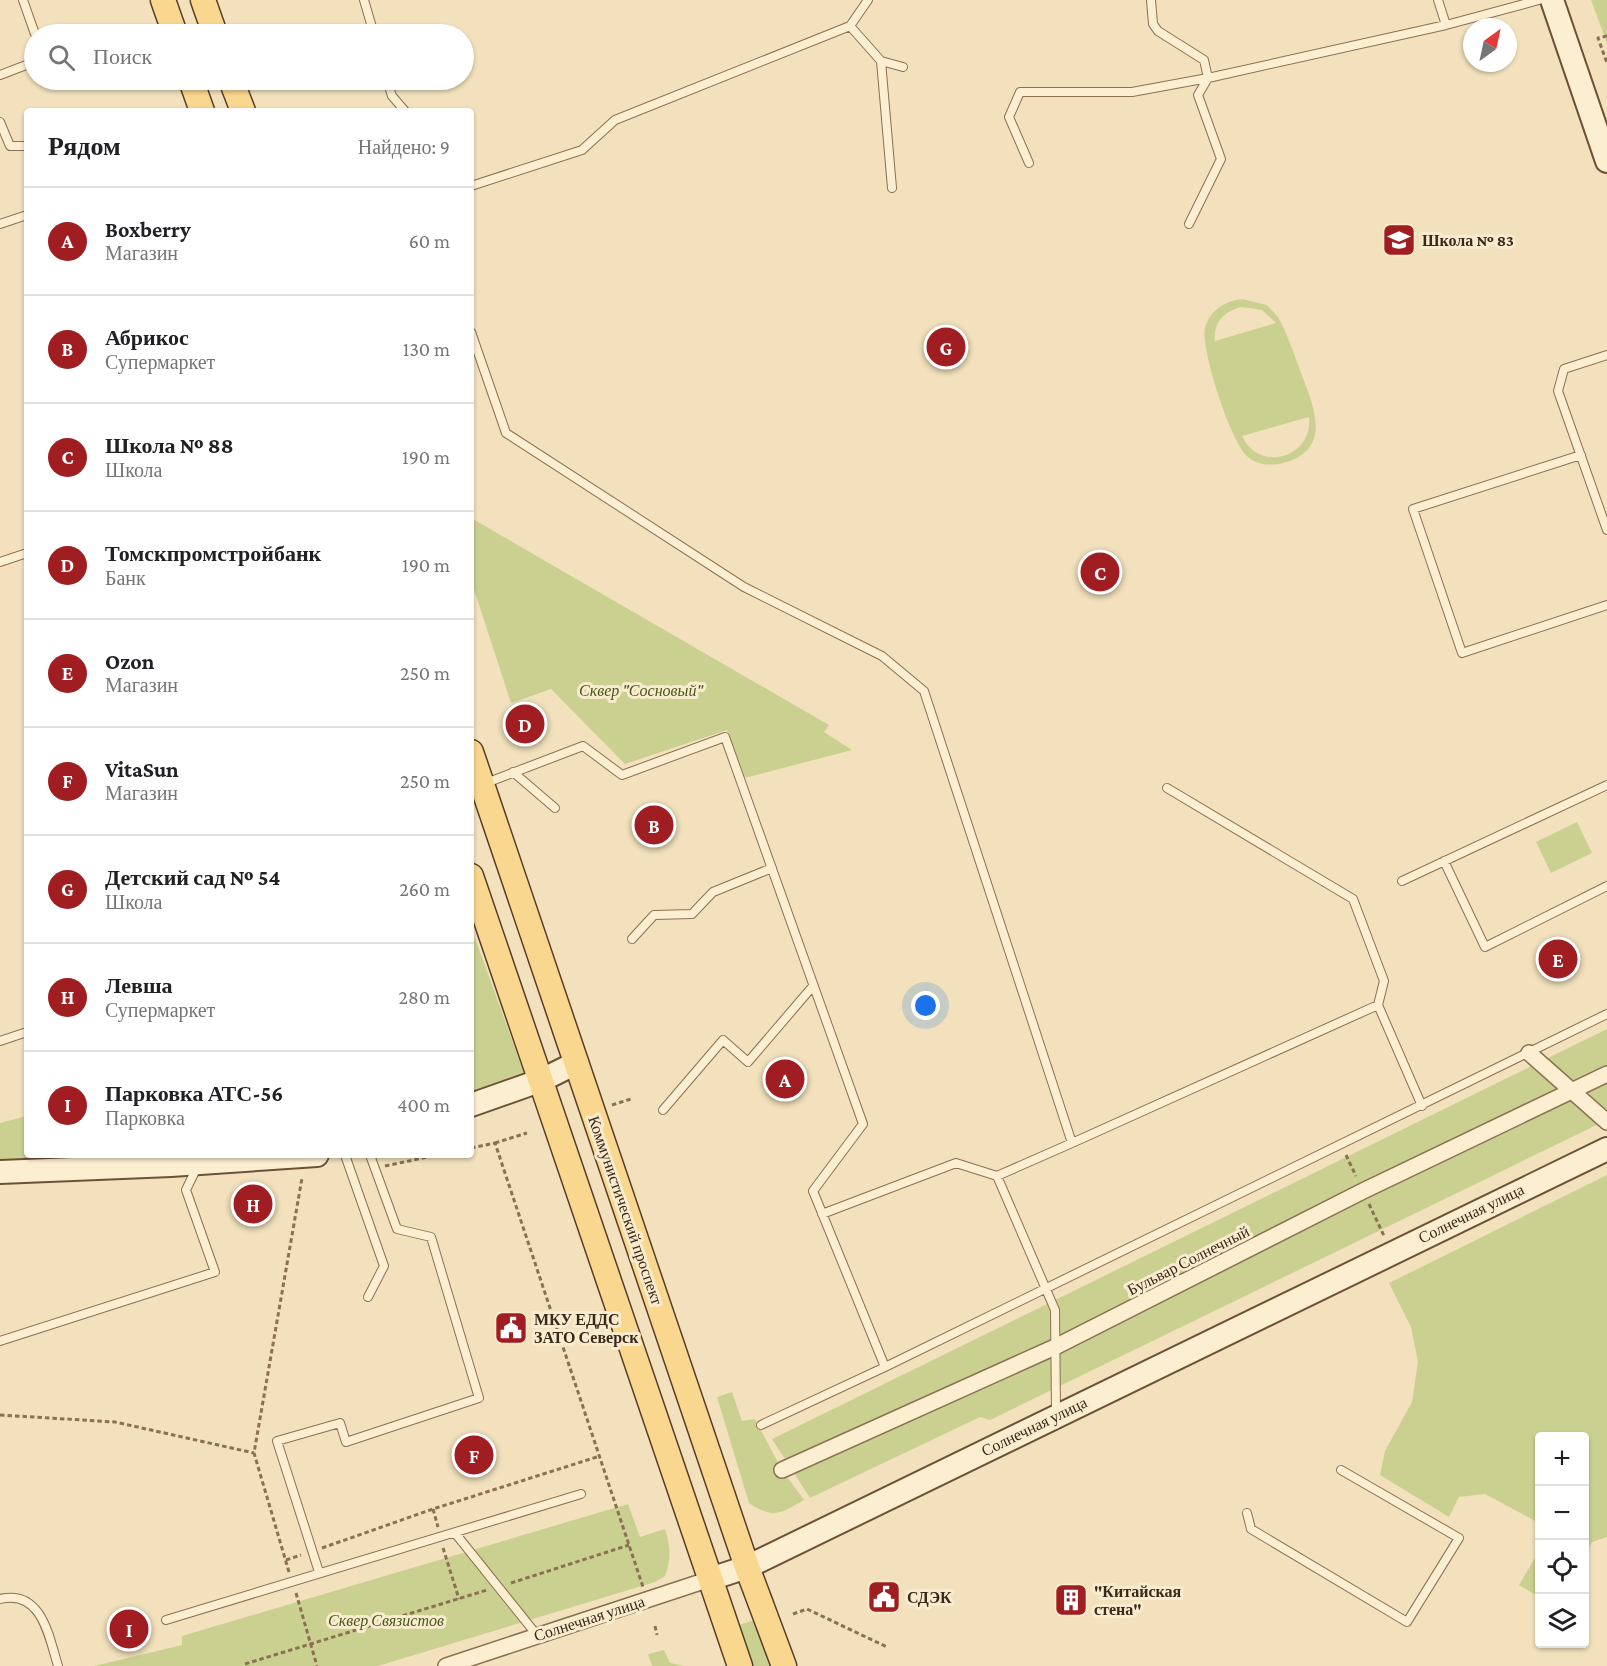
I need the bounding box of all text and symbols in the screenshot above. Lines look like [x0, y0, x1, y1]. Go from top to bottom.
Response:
north arrow [1463, 18, 1517, 72]
search box [24, 24, 474, 90]
icon: search [45, 41, 78, 74]
text: Поиск [93, 44, 152, 69]
text: Рядом [48, 132, 121, 161]
text: Найдено: 9 [358, 136, 450, 158]
text: Boxberry [105, 217, 191, 242]
school or university icon: Школа № 83 [1381, 222, 1417, 258]
text: A [62, 230, 73, 252]
text: 60 m [409, 230, 450, 252]
place label: Школа № 83 [1422, 232, 1514, 249]
text: Магазин [105, 242, 178, 264]
pin: G [926, 324, 966, 370]
text: Абрикос [105, 325, 189, 350]
text: B [62, 338, 73, 360]
text: 130 m [403, 338, 450, 360]
text: Супермаркет [105, 351, 215, 373]
text: Школа № 88 [105, 433, 233, 458]
text: C [61, 446, 74, 468]
text: 190 m [402, 446, 450, 468]
text: Школа [105, 459, 162, 481]
text: Томскпромстройбанк [105, 541, 321, 566]
pin: C [1080, 550, 1120, 594]
text: D [61, 554, 74, 576]
text: 190 m [402, 554, 450, 576]
text: Банк [105, 567, 146, 589]
text: Ozon [105, 649, 154, 674]
text: E [62, 662, 73, 684]
text: 250 m [400, 662, 450, 684]
text: Магазин [105, 674, 178, 696]
park label: Сквер "Сосновый" [579, 682, 704, 700]
pin: D [506, 702, 544, 746]
text: VitaSun [105, 757, 179, 782]
text: F [62, 770, 73, 792]
text: 250 m [400, 770, 450, 792]
text: Магазин [105, 782, 178, 804]
pin: B [634, 802, 674, 848]
text: Детский сад № 54 [105, 865, 280, 890]
text: G [61, 878, 74, 900]
text: 260 m [399, 878, 450, 900]
text: Школа [105, 891, 162, 913]
pin: E [1538, 936, 1578, 982]
text: Левша [105, 973, 172, 998]
text: H [61, 986, 74, 1008]
text: 280 m [399, 986, 450, 1008]
your location [911, 991, 940, 1020]
text: Супермаркет [105, 999, 215, 1021]
pin: A [766, 1056, 804, 1102]
text: Парковка АТС-56 [105, 1081, 283, 1106]
text: I [64, 1094, 71, 1116]
text: 400 m [397, 1094, 450, 1116]
text: Парковка [105, 1107, 185, 1129]
street label: Коммунистический проспект [584, 1114, 666, 1307]
street label: Солнечная улица [1416, 1181, 1527, 1247]
pin: H [234, 1182, 272, 1226]
street label: Бульвар Солнечный [1124, 1222, 1253, 1299]
public building icon: МКУ ЕДДС ЗАТО Северск [493, 1310, 529, 1346]
place label: МКУ ЕДДС ЗАТО Северск [534, 1311, 639, 1347]
street label: Солнечная улица [979, 1394, 1090, 1460]
pin: F [454, 1432, 494, 1478]
map controls [1535, 1432, 1589, 1648]
button: + [1535, 1432, 1589, 1486]
button: − [1535, 1486, 1589, 1540]
button: locate [1535, 1540, 1589, 1594]
public building icon: СДЭК [866, 1579, 902, 1615]
building icon: "Китайская стена" [1053, 1582, 1089, 1618]
place label: "Китайская стена" [1094, 1583, 1181, 1618]
place label: СДЭК [907, 1589, 952, 1607]
street label: Солнечная улица [532, 1593, 647, 1645]
button: layers [1535, 1594, 1589, 1648]
pin: I [110, 1606, 148, 1652]
park label: Сквер Связистов [328, 1612, 444, 1630]

